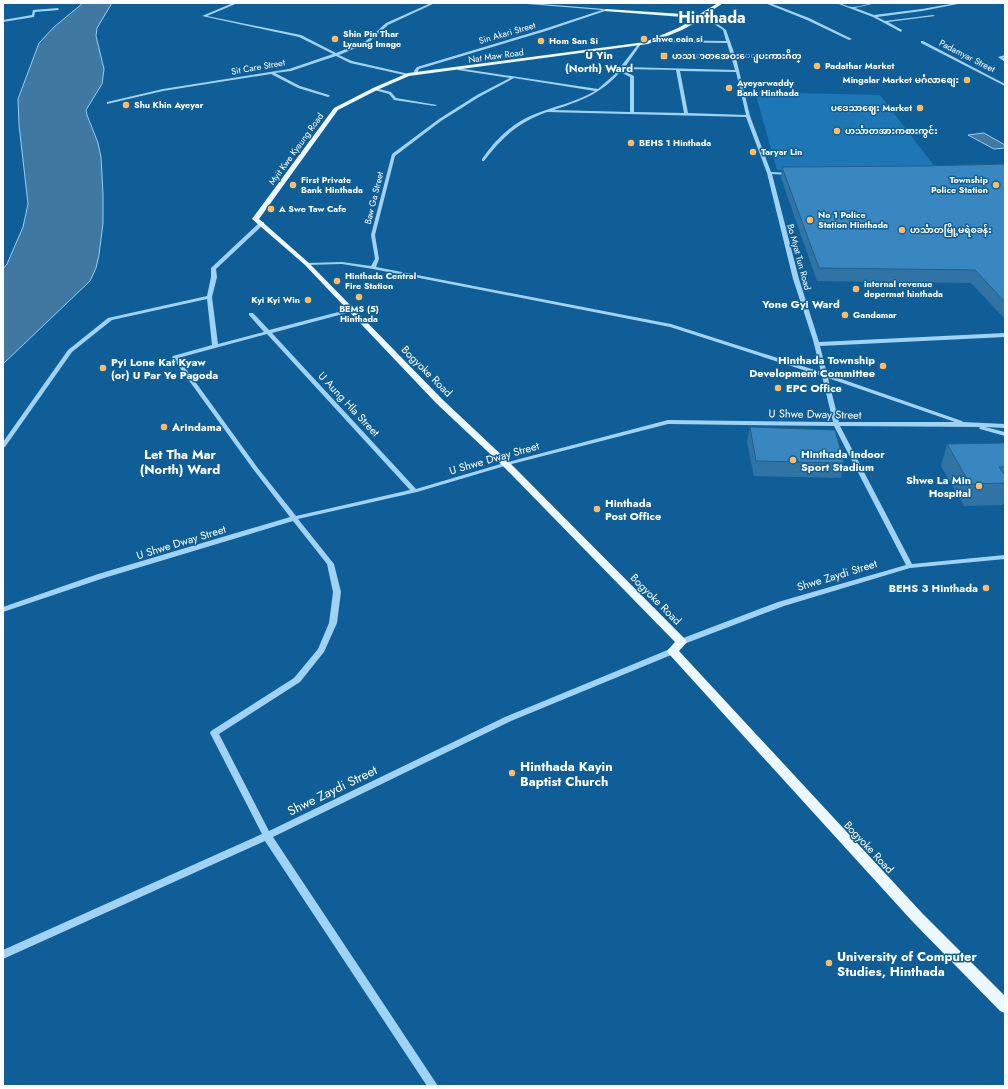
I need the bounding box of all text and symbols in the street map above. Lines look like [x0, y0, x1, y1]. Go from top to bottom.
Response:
district label: Hinthada [678, 6, 746, 29]
street label: Sin Akari Street [477, 18, 538, 47]
place label: Shin Pin Thar Lyaung Image [343, 27, 401, 50]
place label: shwe eain si [652, 32, 703, 45]
marker: Shin Pin Thar Lyaung Image [330, 34, 340, 44]
place label: Hom San Si [549, 34, 598, 47]
marker: shwe eain si [639, 34, 649, 44]
marker: Hom San Si [536, 36, 546, 46]
street label: Padamyar Street [937, 36, 998, 76]
street label: Nat Maw Road [467, 45, 525, 66]
district label: U Yin (North) Ward [565, 47, 633, 76]
place label: ဟသၤာတအေဝးေျပးကားဂိတ္ [672, 49, 802, 64]
marker: ဟသၤာတအေဝးေျပးကားဂိတ္ [659, 51, 669, 61]
street label: Sit Care Street [230, 55, 287, 78]
place label: Padathar Market [825, 59, 895, 72]
marker: Padathar Market [812, 61, 822, 71]
place label: Mingalar Market မင်္ဂလာစျေး [843, 73, 959, 88]
marker: Mingalar Market မင်္ဂလာစျေး [962, 75, 972, 85]
place label: Ayeyarwaddy Bank Hinthada [736, 76, 799, 99]
marker: Ayeyarwaddy Bank Hinthada [724, 83, 734, 93]
place label: Shu Khin Ayeyar [134, 98, 204, 111]
marker: Shu Khin Ayeyar [121, 100, 131, 110]
place label: ပဒေသာဈေး Market [831, 101, 912, 115]
marker: ပဒေသာဈေး Market [915, 103, 925, 113]
street label: Myit Kwe Kyaung Road [265, 110, 326, 187]
place label: ဟင်္သာတအားကစားကွင်း [845, 124, 938, 138]
marker: ဟင်္သာတအားကစားကွင်း [832, 126, 842, 136]
place label: BEHS 1 Hinthada [639, 136, 711, 149]
marker: BEHS 1 Hinthada [626, 138, 636, 148]
place label: Taryar Lin [761, 145, 802, 158]
marker: Taryar Lin [748, 147, 758, 157]
street label: Baw Ga Street [361, 169, 387, 225]
place label: First Private Bank Hinthada [301, 173, 363, 196]
place label: Township Police Station [931, 173, 988, 196]
marker: First Private Bank Hinthada [288, 180, 298, 190]
marker: Township Police Station [991, 180, 1001, 190]
place label: A Swe Taw Cafe [278, 202, 346, 215]
marker: A Swe Taw Cafe [266, 204, 276, 214]
place label: No 1 Police Station Hinthada [818, 208, 888, 231]
marker: No 1 Police Station Hinthada [805, 215, 815, 225]
street label: Bo Myat Tun Road [784, 222, 815, 291]
place label: ဟင်္သာတမြို့မရဲစခန်း [910, 223, 992, 237]
marker: ဟင်္သာတမြို့မရဲစခန်း [897, 225, 907, 235]
place label: Hinthada Central Fire Station [345, 269, 416, 292]
marker: Hinthada Central Fire Station [332, 276, 342, 286]
place label: internal revenue depermat hinthada [864, 277, 943, 300]
marker: internal revenue depermat hinthada [851, 284, 861, 294]
marker: BEMS (5) Hinthada [354, 292, 364, 302]
place label: Kyi Kyi Win [251, 293, 300, 306]
marker: Kyi Kyi Win [303, 295, 313, 305]
district label: Yone Gyi Ward [761, 296, 840, 312]
place label: BEMS (5) Hinthada [339, 302, 379, 325]
place label: Gandamar [853, 308, 897, 321]
marker: Gandamar [840, 310, 850, 320]
street label: Bogyoke Road [398, 342, 456, 400]
place label: Hinthada Township Development Committee [749, 352, 875, 381]
place label: Pyi Lone Kat Kyaw (or) U Par Ye Pagoda [111, 354, 218, 383]
marker: Hinthada Township Development Committee [878, 361, 888, 371]
marker: Pyi Lone Kat Kyaw (or) U Par Ye Pagoda [98, 363, 108, 373]
street label: U Aung Hla Street [315, 368, 384, 440]
place label: EPC Office [786, 380, 842, 396]
marker: EPC Office [773, 383, 783, 393]
street label: U Shwe Dway Street [768, 405, 862, 423]
place label: Arindama [171, 419, 222, 435]
marker: Arindama [159, 422, 169, 432]
street label: U Shwe Dway Street [447, 437, 541, 479]
district label: Let Tha Mar (North) Ward [140, 445, 220, 479]
place label: Hinthada Indoor Sport Stadium [801, 446, 885, 475]
marker: Hinthada Indoor Sport Stadium [788, 455, 798, 465]
place label: Shwe La Min Hospital [906, 472, 971, 501]
marker: Shwe La Min Hospital [974, 481, 984, 491]
place label: Hinthada Post Office [605, 495, 661, 524]
marker: Hinthada Post Office [592, 504, 602, 514]
street label: U Shwe Dway Street [134, 521, 228, 563]
street label: Shwe Zaydi Street [795, 555, 879, 595]
street label: Bogyoke Road [627, 570, 685, 628]
place label: BEHS 3 Hinthada [889, 580, 978, 596]
marker: BEHS 3 Hinthada [981, 583, 991, 593]
place label: Hinthada Kayin Baptist Church [520, 757, 613, 791]
street label: Shwe Zaydi Street [284, 760, 381, 820]
marker: Hinthada Kayin Baptist Church [507, 768, 517, 778]
street label: Bogyoke Road [840, 817, 898, 877]
place label: University of Computer Studies, Hinthada [837, 947, 978, 981]
marker: University of Computer Studies, Hinthada [824, 958, 834, 968]

